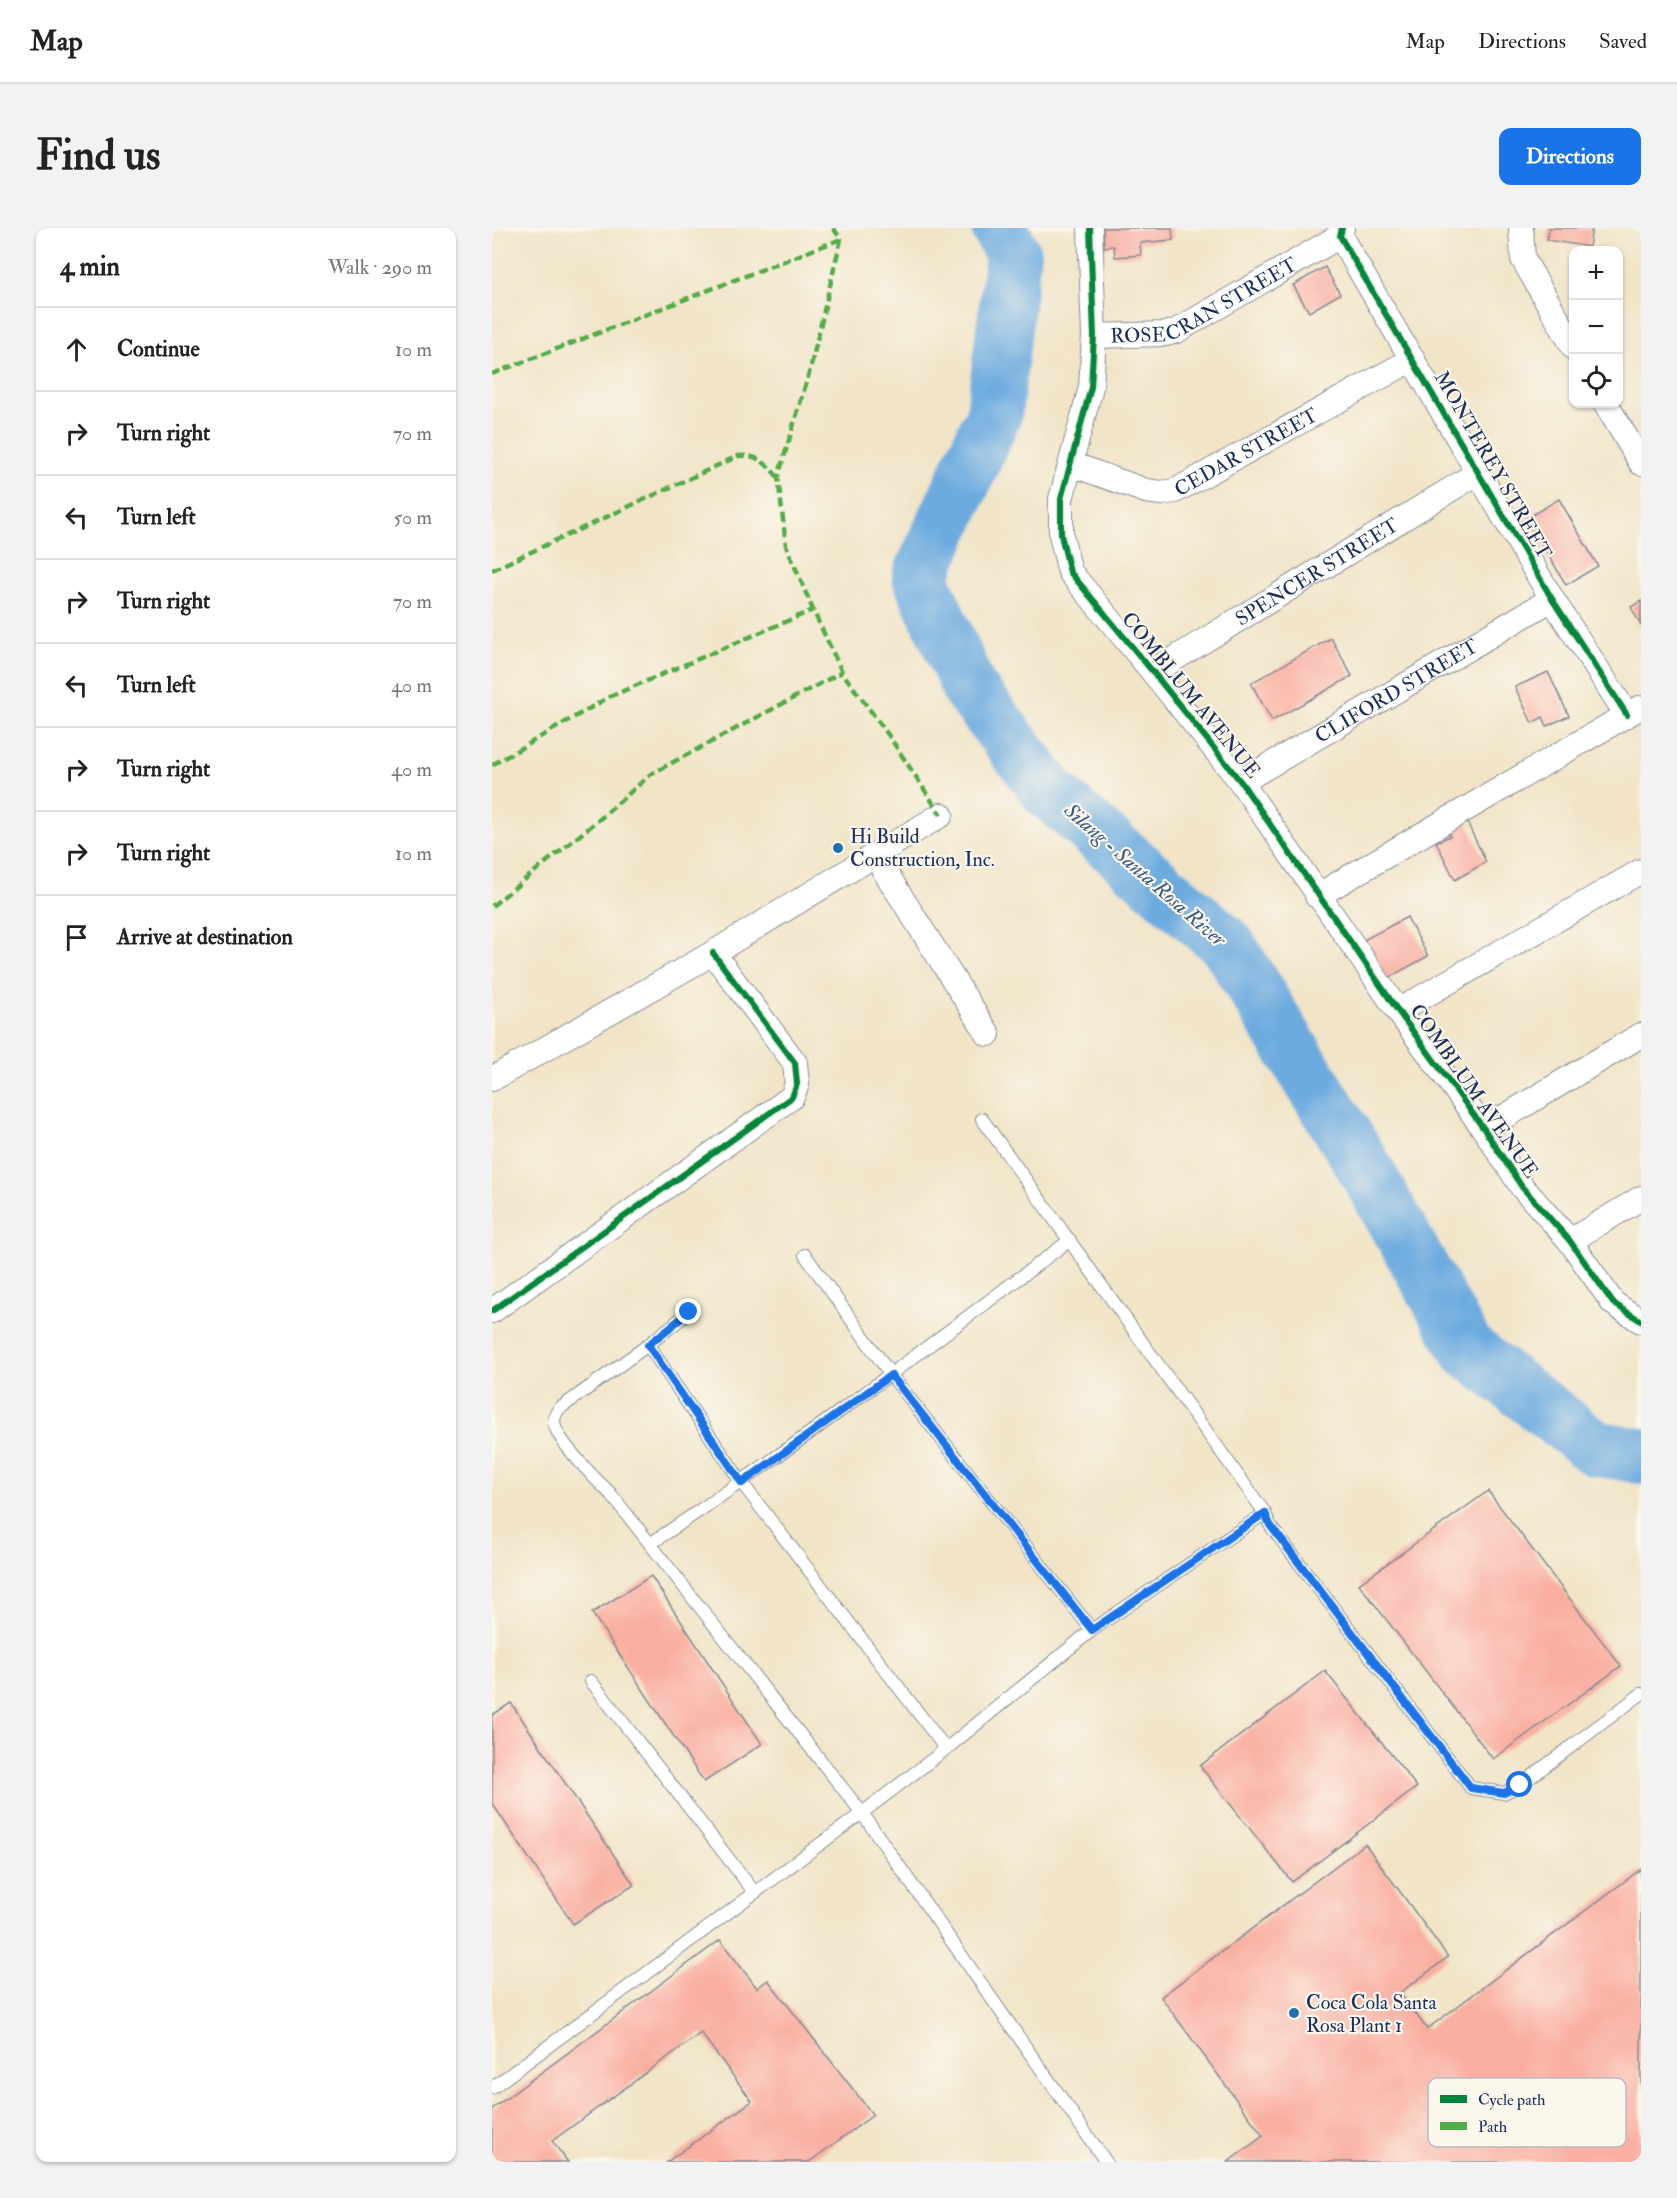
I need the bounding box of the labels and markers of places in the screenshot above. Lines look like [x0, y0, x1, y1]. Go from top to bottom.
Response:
place label: Hi Build Construction, Inc. [850, 824, 995, 872]
marker: Hi Build Construction, Inc. [831, 841, 845, 855]
place label: Coca Cola Santa Rosa Plant 1 [1306, 1990, 1438, 2038]
marker: Coca Cola Santa Rosa Plant 1 [1287, 2006, 1301, 2020]

